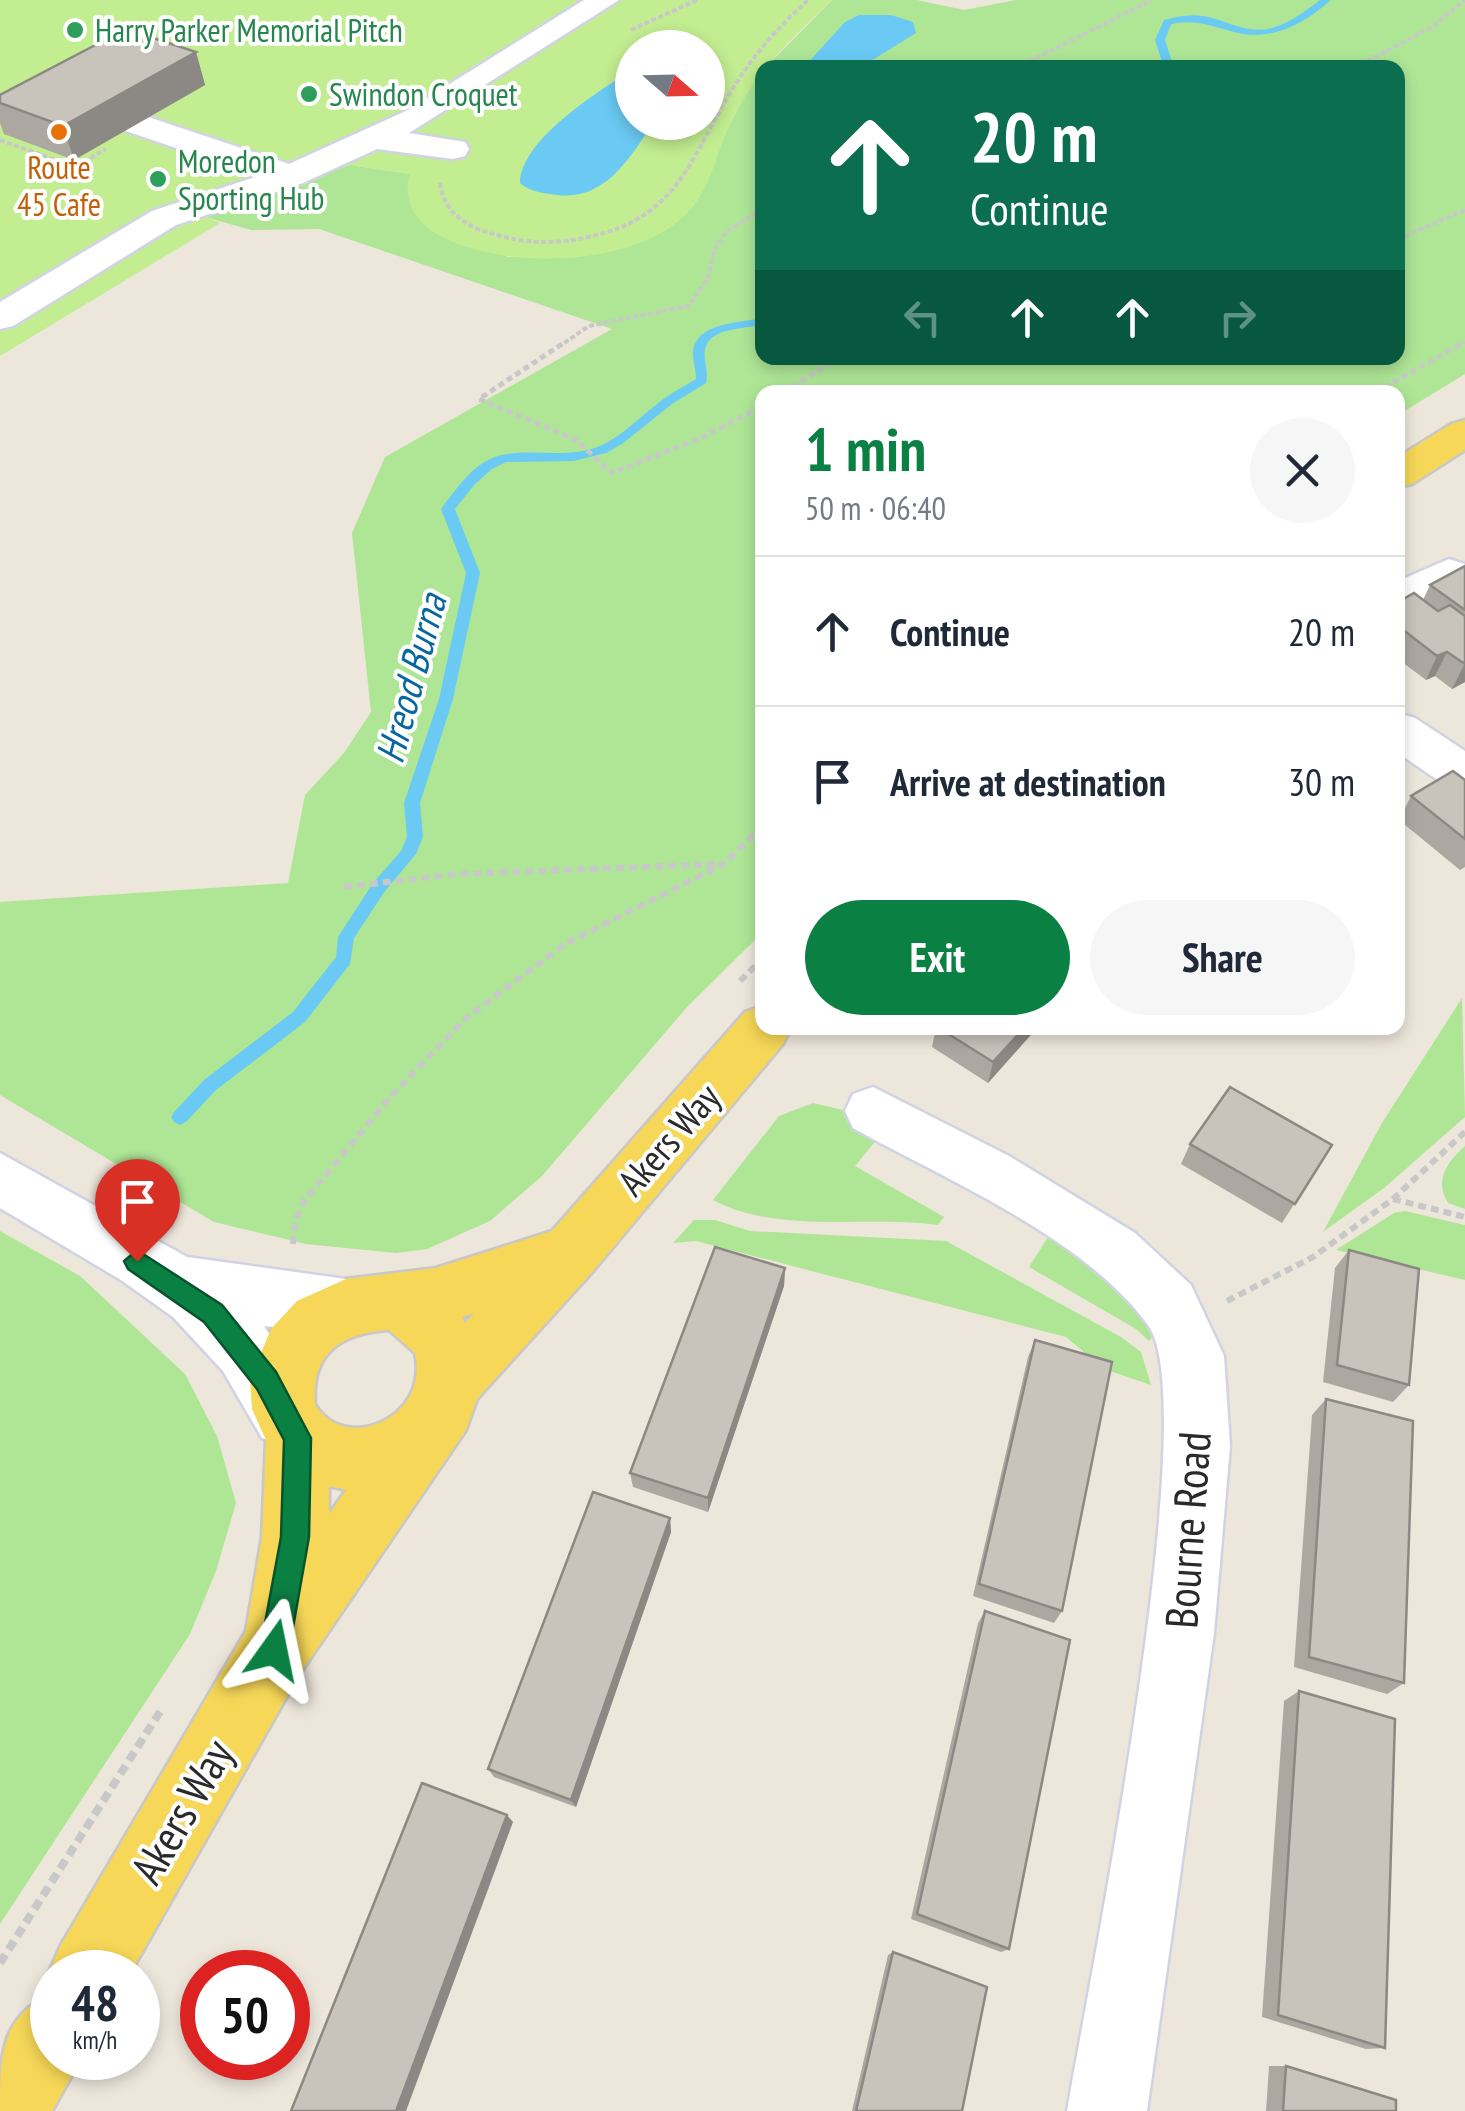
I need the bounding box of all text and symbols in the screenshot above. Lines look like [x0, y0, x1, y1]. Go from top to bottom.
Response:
place label: Harry Parker Memorial Pitch [95, 9, 403, 51]
marker: Harry Parker Memorial Pitch [64, 19, 86, 41]
north arrow [615, 30, 725, 140]
map controls [615, 30, 725, 140]
place label: Swindon Croquet [329, 73, 518, 115]
marker: Swindon Croquet [298, 83, 320, 105]
text: 20 m [970, 91, 1098, 181]
icon: ahead [805, 100, 935, 230]
marker: Route 45 Cafe [48, 121, 70, 143]
place label: Moredon Sporting Hub [178, 140, 324, 219]
place label: Route 45 Cafe [17, 146, 101, 225]
marker: Moredon Sporting Hub [147, 168, 169, 190]
text: Continue [970, 179, 1109, 237]
icon: left [895, 290, 950, 345]
icon: ahead [1000, 290, 1055, 345]
icon: ahead [1105, 290, 1160, 345]
icon: right [1210, 290, 1265, 345]
text: 1 min [805, 410, 926, 488]
button: close [1250, 418, 1355, 523]
text: 50 m · 06:40 [805, 487, 946, 529]
water label: Hreod Burna [363, 586, 458, 768]
icon: ahead [805, 604, 860, 659]
text: Continue [890, 607, 1010, 656]
text: 20 m [1288, 607, 1355, 656]
icon: arrive [805, 754, 860, 809]
text: Arrive at destination [890, 757, 1166, 806]
text: 30 m [1288, 757, 1355, 806]
button: Exit [805, 900, 1070, 1015]
button: Share [1090, 900, 1355, 1015]
street label: Akers Way [606, 1072, 730, 1205]
pin [95, 1159, 180, 1262]
icon: arrive [110, 1174, 165, 1229]
street label: Bourne Road [1151, 1430, 1223, 1630]
position arrow [222, 1598, 326, 1702]
street label: Akers Way [117, 1729, 245, 1893]
speed limit sign: 50 [180, 1950, 310, 2080]
text: 48 [71, 1970, 119, 2035]
text: km/h [73, 2024, 117, 2056]

